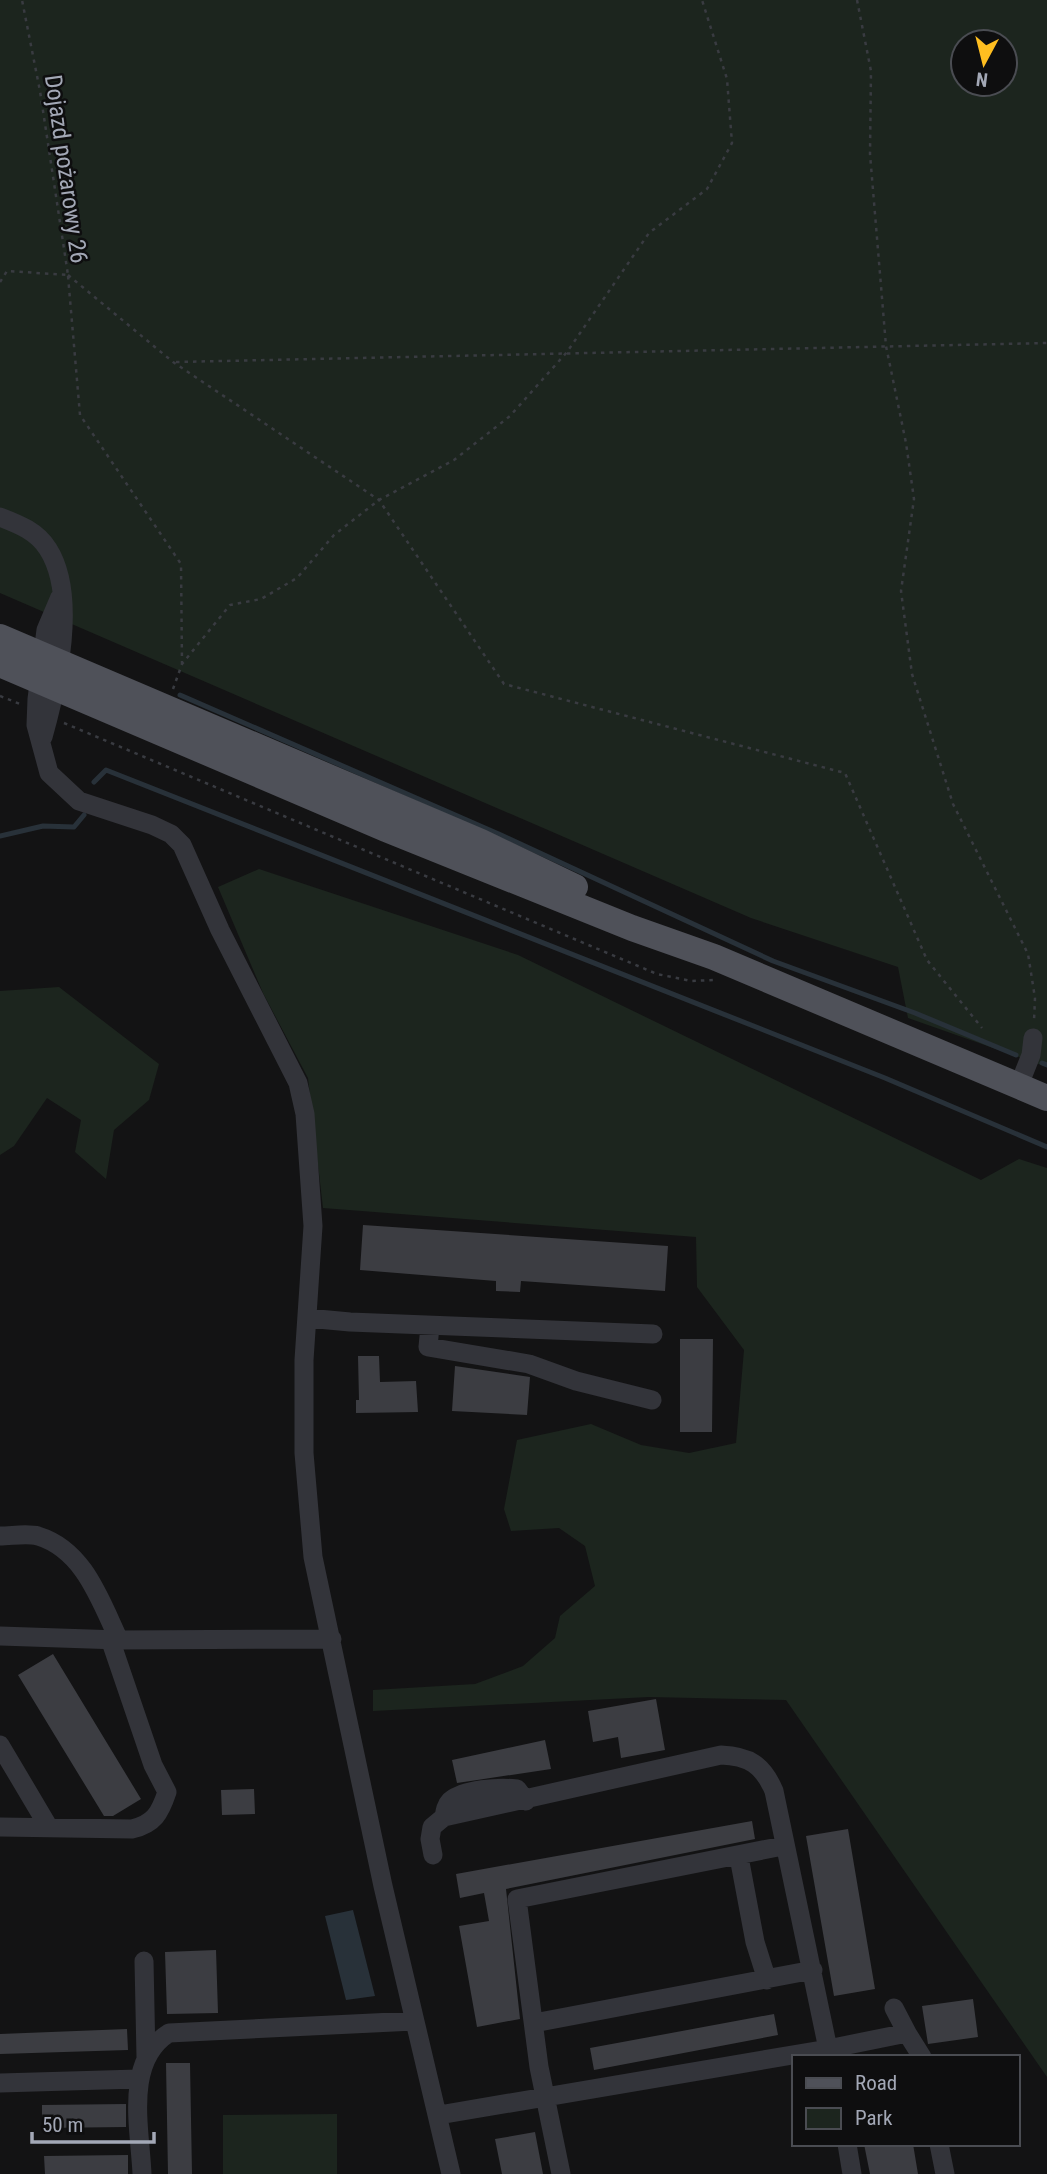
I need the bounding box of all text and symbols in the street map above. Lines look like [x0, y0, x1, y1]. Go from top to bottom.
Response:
north arrow [949, 28, 1019, 98]
text: N [975, 67, 989, 92]
street label: Dojazd pożarowy 26 [39, 73, 93, 265]
legend [792, 2055, 1019, 2146]
text: Road [855, 2071, 897, 2095]
scale bar [32, 2100, 154, 2144]
text: Park [855, 2106, 893, 2130]
text: 50 m [42, 2113, 83, 2137]

